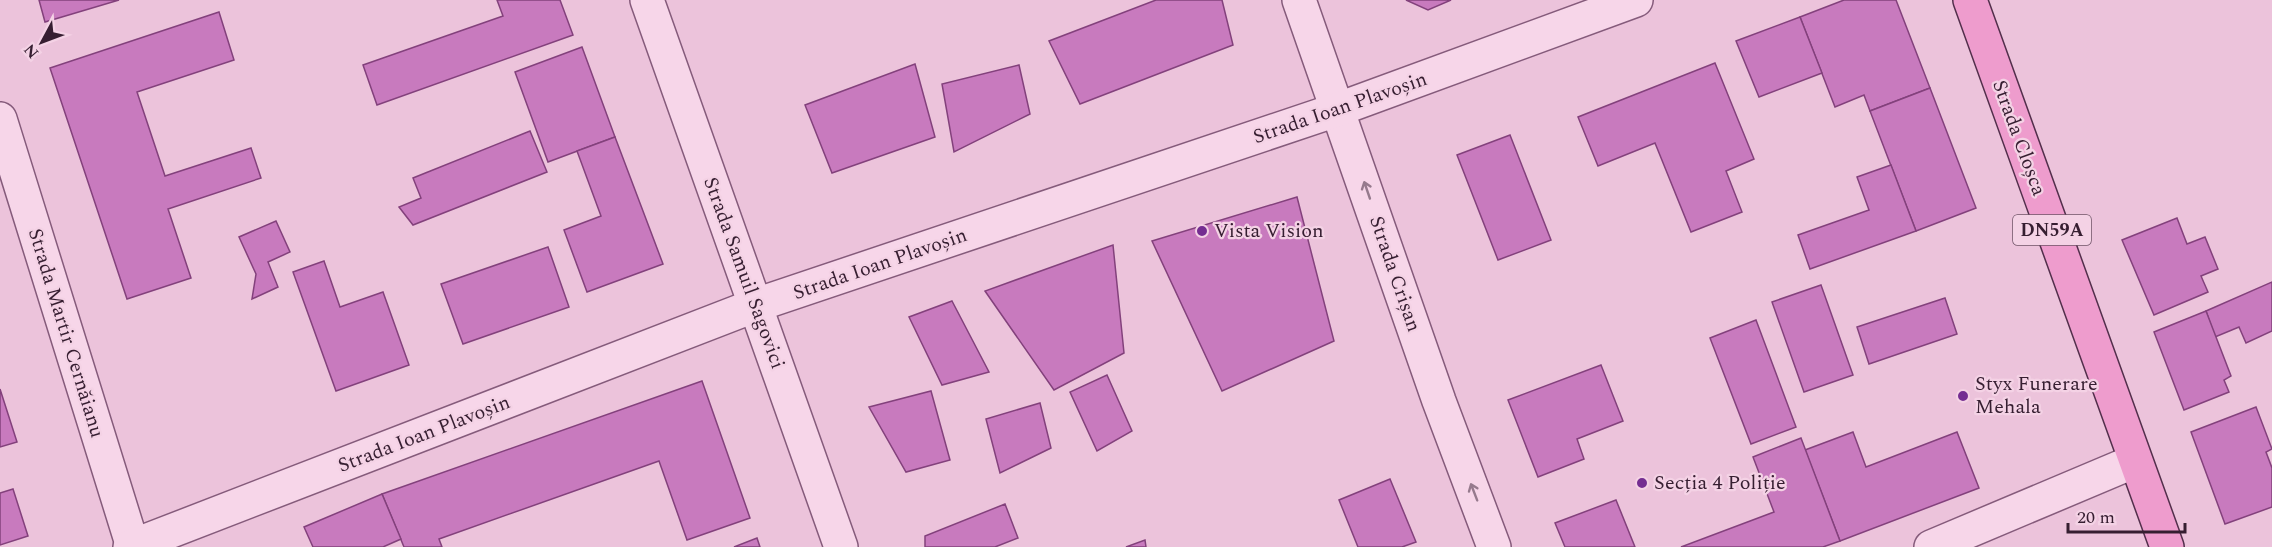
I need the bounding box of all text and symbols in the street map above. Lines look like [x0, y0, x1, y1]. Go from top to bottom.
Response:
north arrow [12, 12, 72, 72]
text: N [18, 38, 45, 64]
street label: Strada Ioan Plavoșin [1249, 64, 1431, 152]
street label: Strada Cloșca [1984, 76, 2054, 200]
street label: Strada Samuil Sagovici [695, 173, 793, 373]
one-way arrow [1360, 181, 1371, 200]
street label: Strada Crișan [1361, 212, 1429, 336]
road number: DN59A [2013, 215, 2091, 245]
place label: Vista Vision [1214, 216, 1324, 246]
street label: Strada Ioan Plavoșin [789, 220, 971, 308]
marker: Vista Vision [1195, 224, 1209, 238]
street label: Strada Martir Cernăianu [20, 225, 112, 441]
place label: Styx Funerare Mehala [1975, 369, 2098, 422]
street label: Strada Ioan Plavoșin [333, 387, 515, 481]
marker: Styx Funerare Mehala [1956, 389, 1970, 403]
place label: Secția 4 Poliție [1654, 468, 1786, 498]
marker: Secția 4 Poliție [1635, 476, 1649, 490]
one-way arrow [1467, 483, 1478, 502]
scale bar [2068, 496, 2185, 534]
text: 20 m [2077, 504, 2115, 531]

